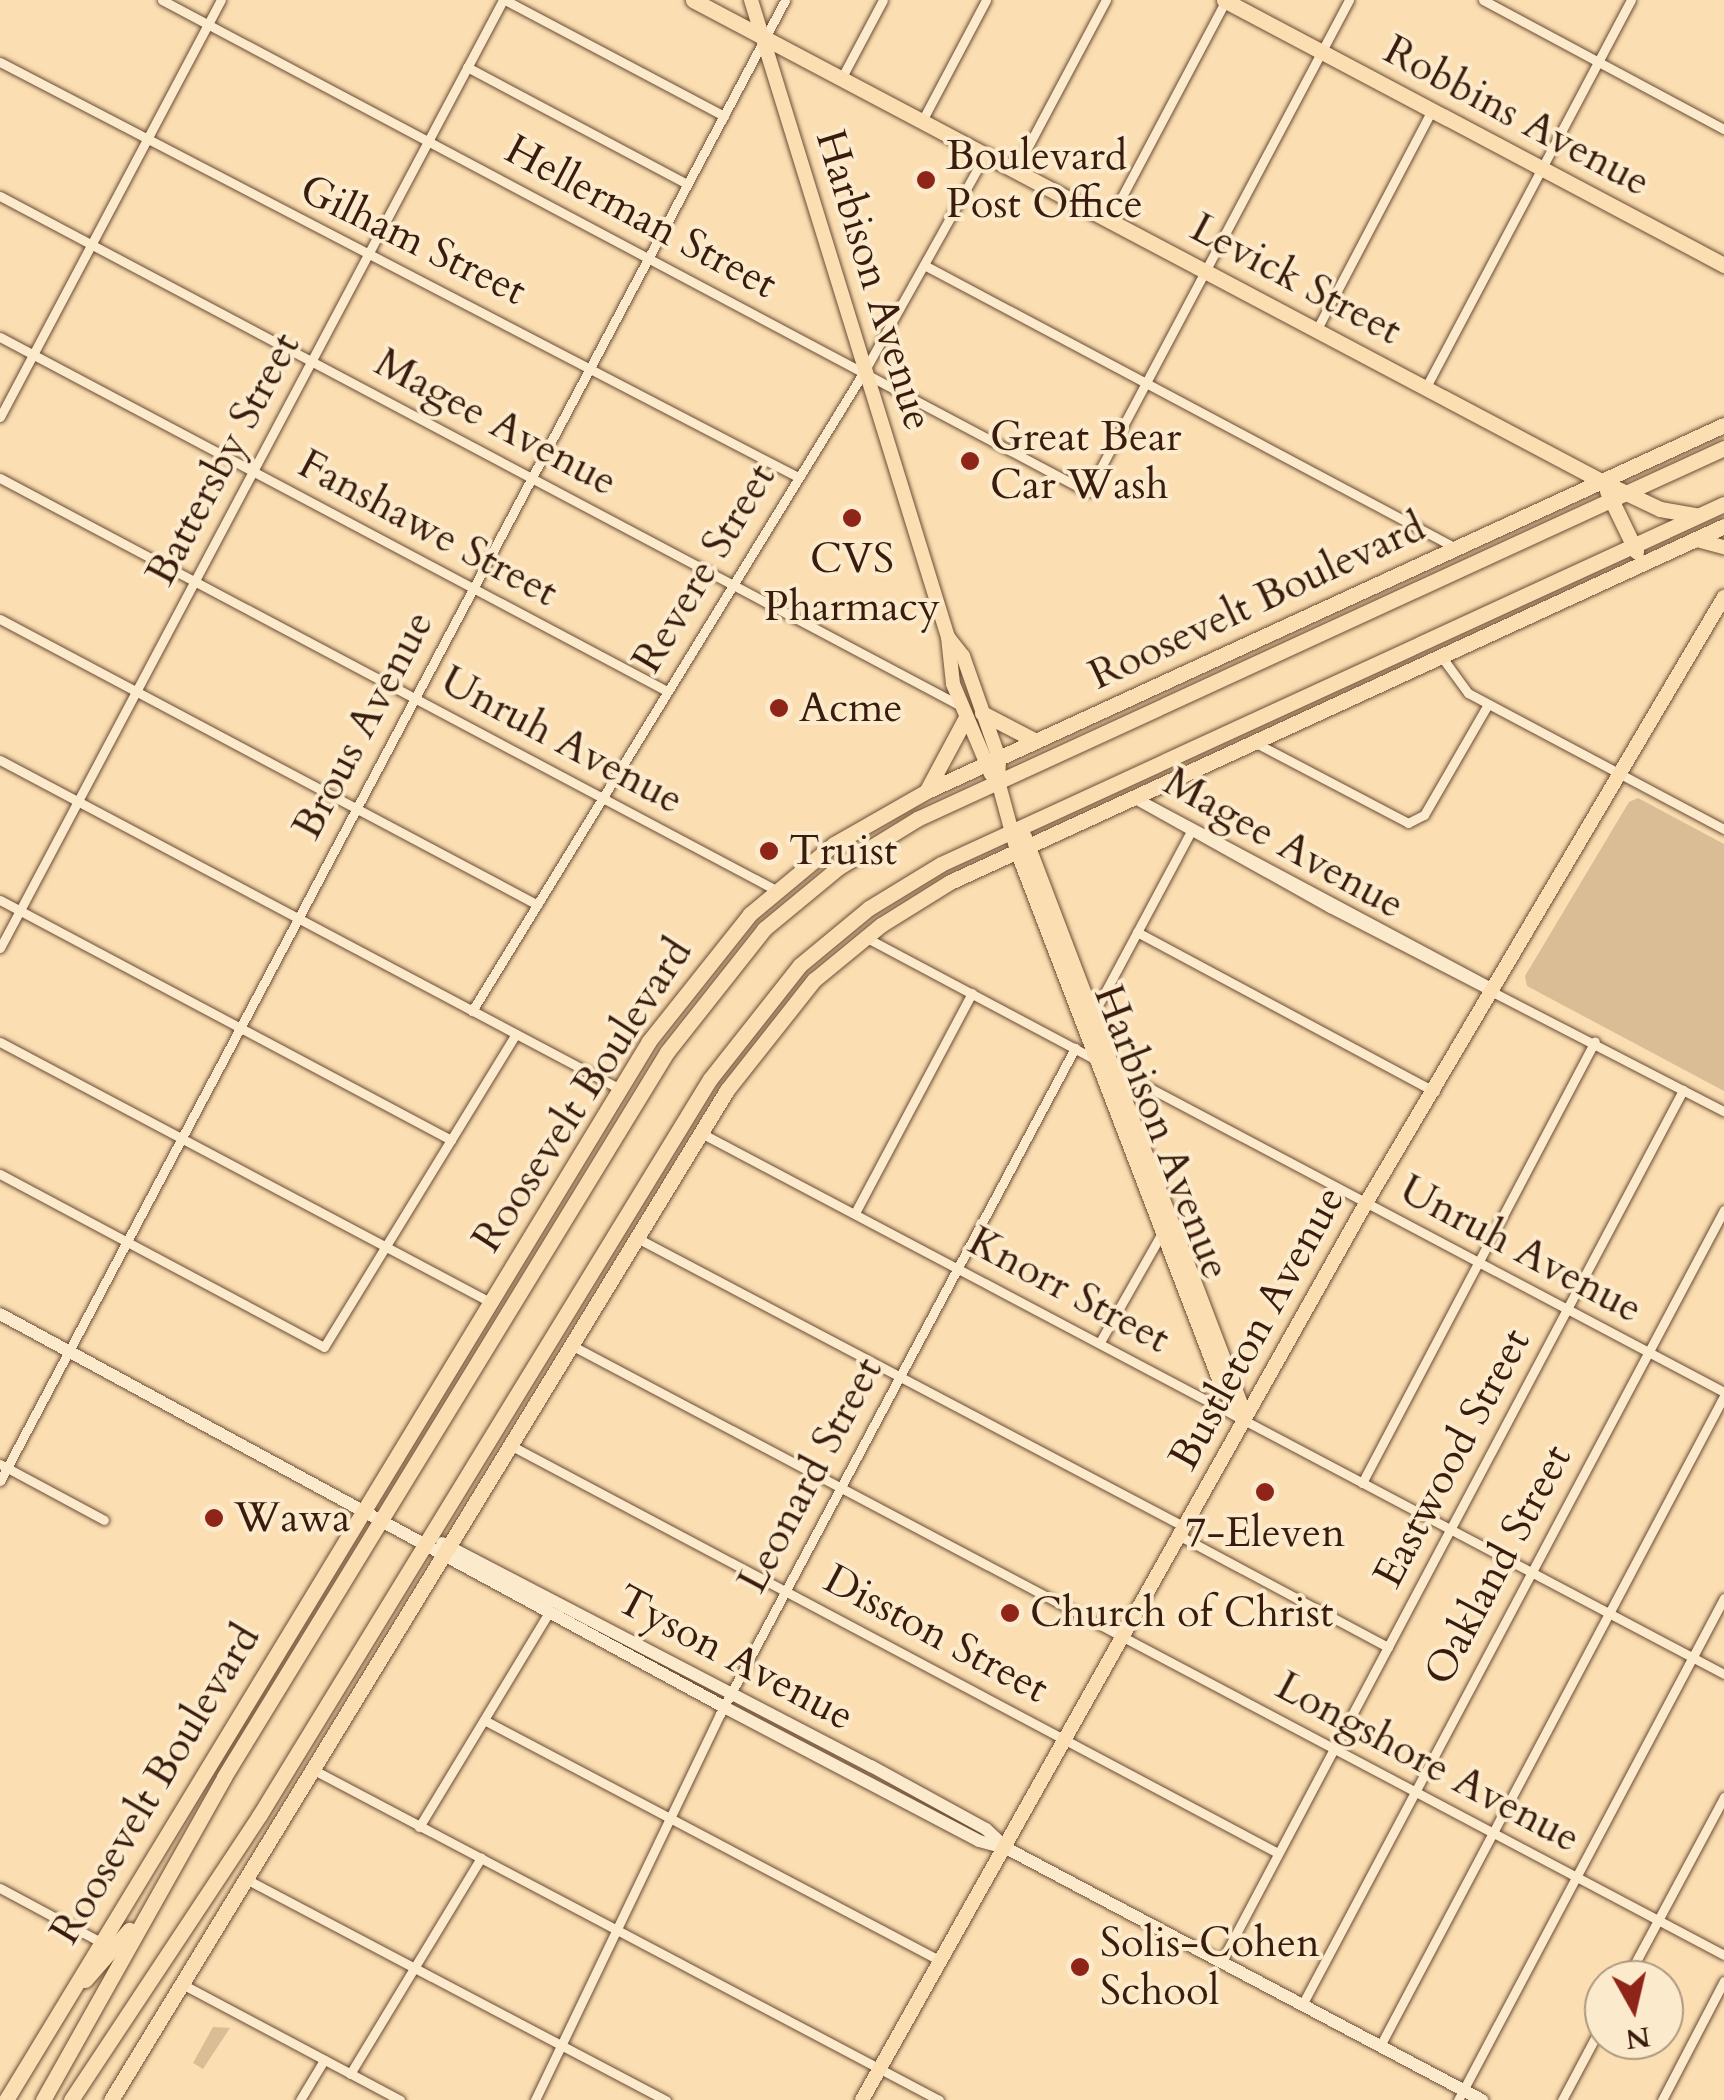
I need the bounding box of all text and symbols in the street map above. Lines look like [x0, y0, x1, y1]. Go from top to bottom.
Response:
street label: Robbins Avenue [1375, 25, 1659, 207]
street label: Hellerman Street [497, 124, 785, 310]
street label: Harbison Avenue [804, 124, 944, 436]
place label: Boulevard Post Office [946, 131, 1143, 230]
street label: Gilham Street [292, 164, 534, 316]
marker: Boulevard Post Office [915, 169, 937, 191]
street label: Levick Street [1182, 202, 1410, 356]
street label: Battersby Street [135, 324, 311, 594]
street label: Magee Avenue [366, 337, 626, 507]
place label: Great Bear Car Wash [990, 412, 1181, 511]
street label: Fanshawe Street [290, 439, 566, 617]
marker: Great Bear Car Wash [959, 450, 981, 472]
street label: Revere Street [622, 454, 786, 682]
street label: Roosevelt Boulevard [1081, 501, 1433, 701]
marker: CVS Pharmacy [841, 507, 863, 529]
place label: CVS Pharmacy [764, 534, 940, 632]
street label: Brous Avenue [282, 602, 444, 848]
street label: Unruh Avenue [432, 655, 692, 825]
place label: Acme [799, 683, 903, 733]
marker: Acme [768, 697, 790, 719]
street label: Magee Avenue [1155, 756, 1413, 930]
place label: Truist [789, 826, 897, 876]
marker: Truist [758, 840, 780, 862]
street label: Roosevelt Boulevard [462, 929, 702, 1261]
street label: Harbison Avenue [1083, 978, 1241, 1286]
street label: Unruh Avenue [1391, 1164, 1651, 1334]
street label: Bustleton Avenue [1158, 1178, 1356, 1478]
street label: Knorr Street [960, 1216, 1178, 1364]
street label: Eastwood Street [1363, 1320, 1541, 1596]
street label: Leonard Street [727, 1349, 893, 1601]
street label: Oakland Street [1414, 1436, 1582, 1694]
marker: 7-Eleven [1254, 1481, 1276, 1503]
place label: Wawa [234, 1493, 350, 1543]
marker: Wawa [203, 1507, 225, 1529]
place label: 7-Eleven [1185, 1508, 1345, 1558]
street label: Disston Street [815, 1554, 1057, 1714]
street label: Tyson Avenue [608, 1574, 862, 1742]
place label: Church of Christ [1030, 1588, 1333, 1638]
marker: Church of Christ [999, 1602, 1021, 1624]
street label: Roosevelt Boulevard [40, 1615, 270, 1953]
street label: Longshore Avenue [1267, 1661, 1589, 1863]
place label: Solis-Cohen School [1100, 1918, 1320, 2016]
marker: Solis-Cohen School [1069, 1956, 1091, 1978]
north arrow [1584, 1960, 1684, 2060]
text: N [1623, 2017, 1653, 2058]

